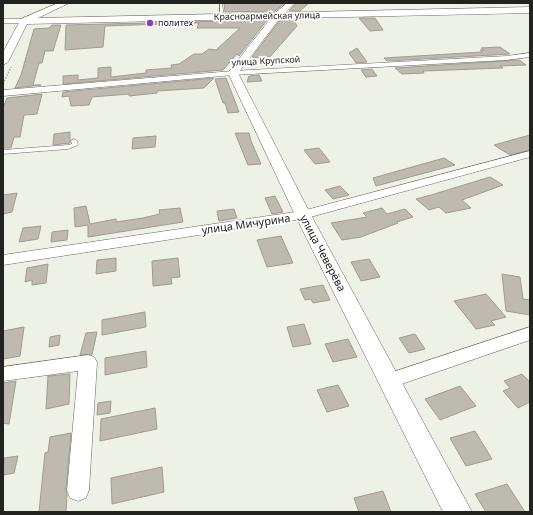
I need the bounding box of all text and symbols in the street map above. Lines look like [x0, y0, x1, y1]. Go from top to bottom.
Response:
street label: Красноармейская улица [214, 8, 320, 23]
place label: политех [158, 16, 194, 29]
marker: политех [145, 18, 155, 28]
street label: улица Крупской [231, 52, 301, 69]
street label: улица Мичурина [201, 210, 291, 237]
street label: улица Чеверёва [297, 212, 350, 294]

